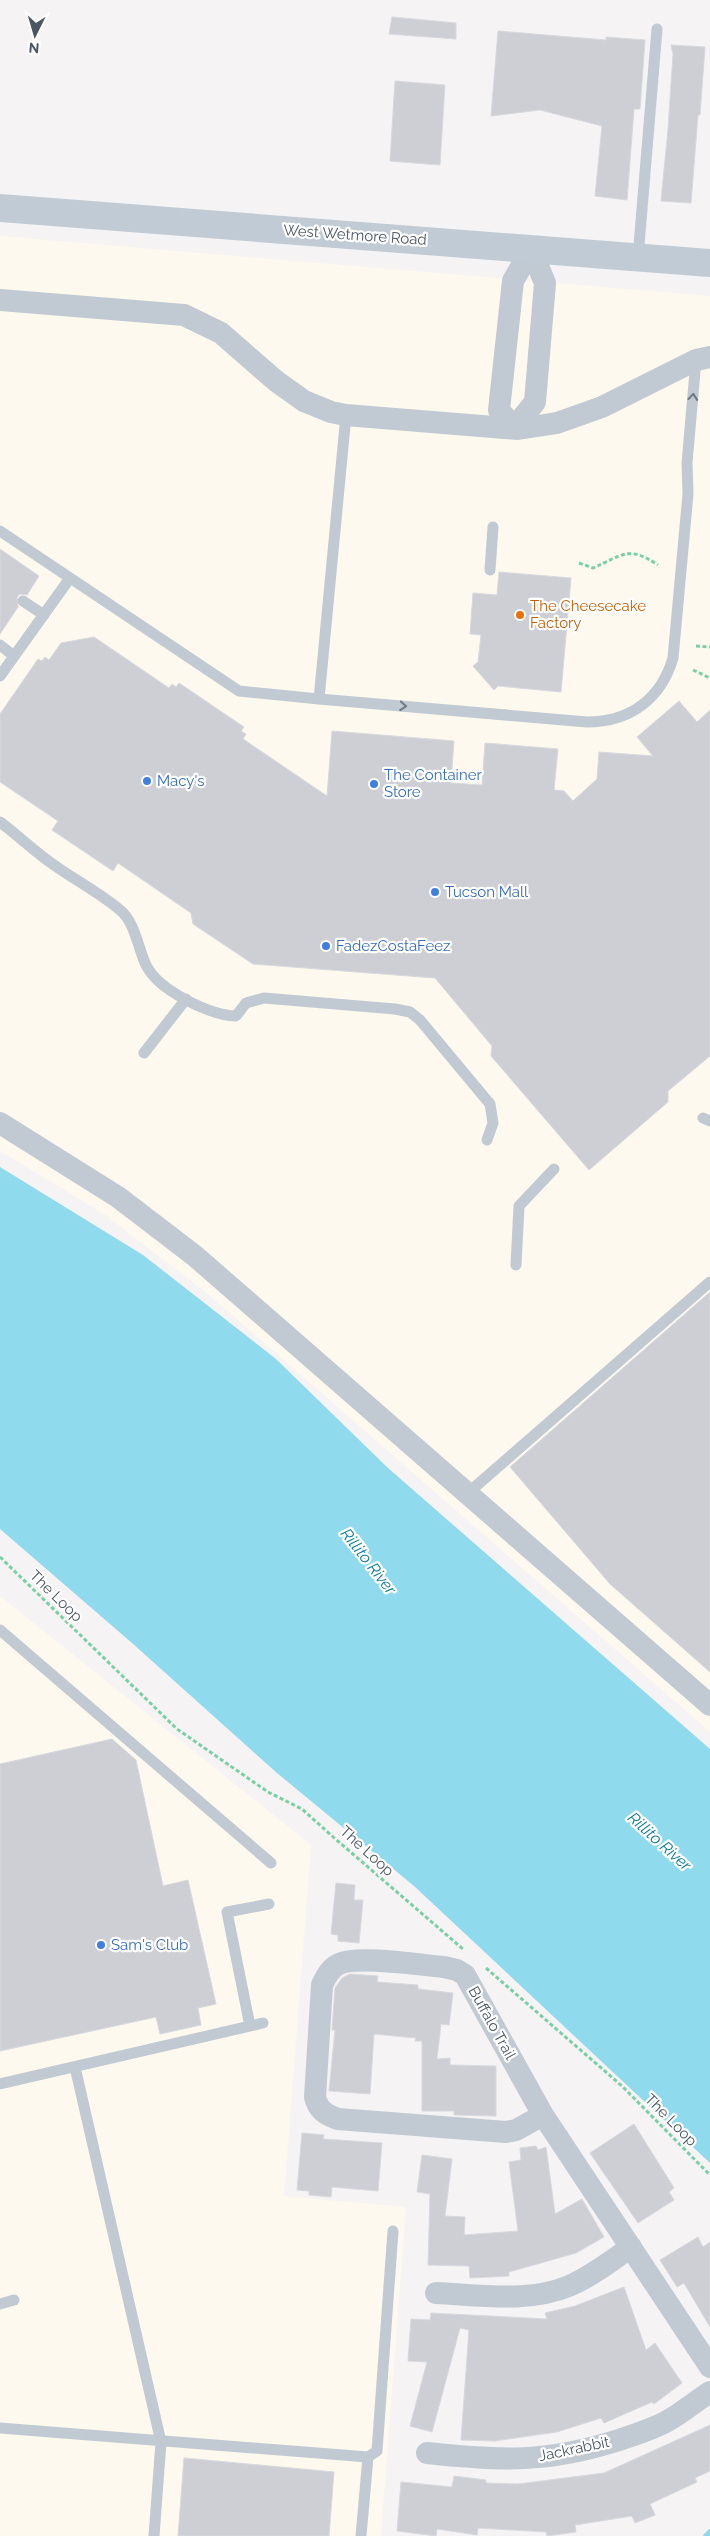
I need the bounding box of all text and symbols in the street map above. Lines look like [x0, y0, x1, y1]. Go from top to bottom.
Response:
north arrow [10, 10, 60, 60]
text: N [28, 40, 40, 56]
street label: West Wetmore Road [283, 221, 427, 249]
one-way arrow [687, 393, 698, 401]
place label: The Cheesecake Factory [530, 597, 646, 632]
marker: The Cheesecake Factory [514, 609, 526, 621]
one-way arrow [399, 701, 407, 712]
place label: The Container Store [384, 766, 482, 801]
place label: Macy's [157, 772, 205, 790]
marker: Macy's [141, 775, 153, 787]
marker: The Container Store [368, 778, 380, 790]
place label: Tucson Mall [445, 883, 529, 901]
marker: Tucson Mall [429, 886, 441, 898]
place label: FadezCostaFeez [336, 937, 450, 955]
marker: FadezCostaFeez [320, 940, 332, 952]
water label: Rillito River [337, 1525, 401, 1598]
street label: The Loop [26, 1567, 86, 1625]
water label: Rillito River [624, 1808, 696, 1875]
street label: The Loop [336, 1822, 398, 1880]
place label: Sam's Club [111, 1936, 188, 1954]
marker: Sam's Club [95, 1939, 107, 1951]
street label: Buffalo Trail [465, 1983, 520, 2063]
street label: The Loop [641, 2090, 701, 2150]
street label: Jackrabbit [537, 2433, 611, 2465]

